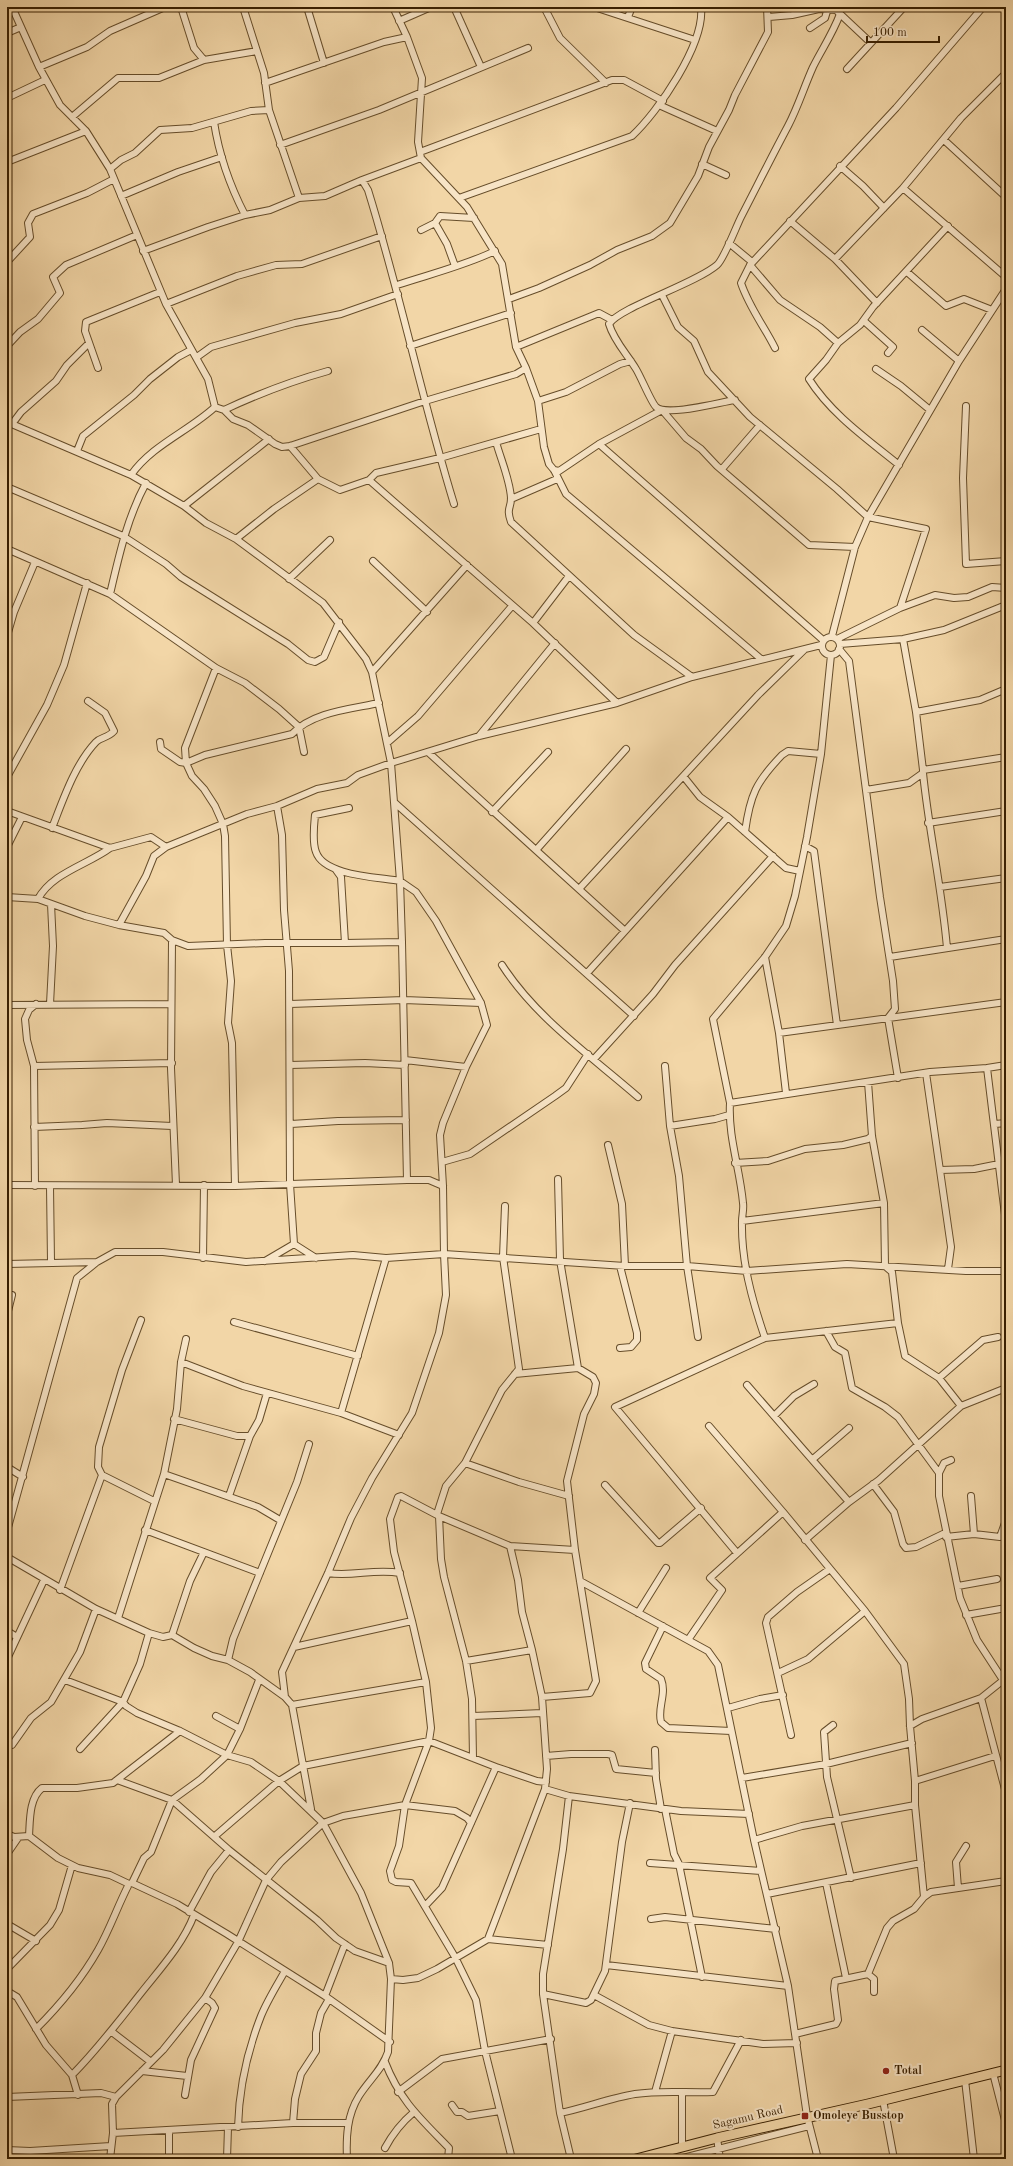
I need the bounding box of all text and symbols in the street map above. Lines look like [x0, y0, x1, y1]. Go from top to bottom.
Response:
scale bar [867, 18, 939, 44]
text: 100 m [873, 27, 907, 39]
place label: Total [894, 2065, 922, 2077]
marker: Total [881, 2066, 891, 2076]
street label: Sagamu Road [712, 2104, 784, 2132]
place label: Omoleye Busstop [813, 2110, 904, 2122]
marker: Omoleye Busstop [800, 2111, 810, 2121]

